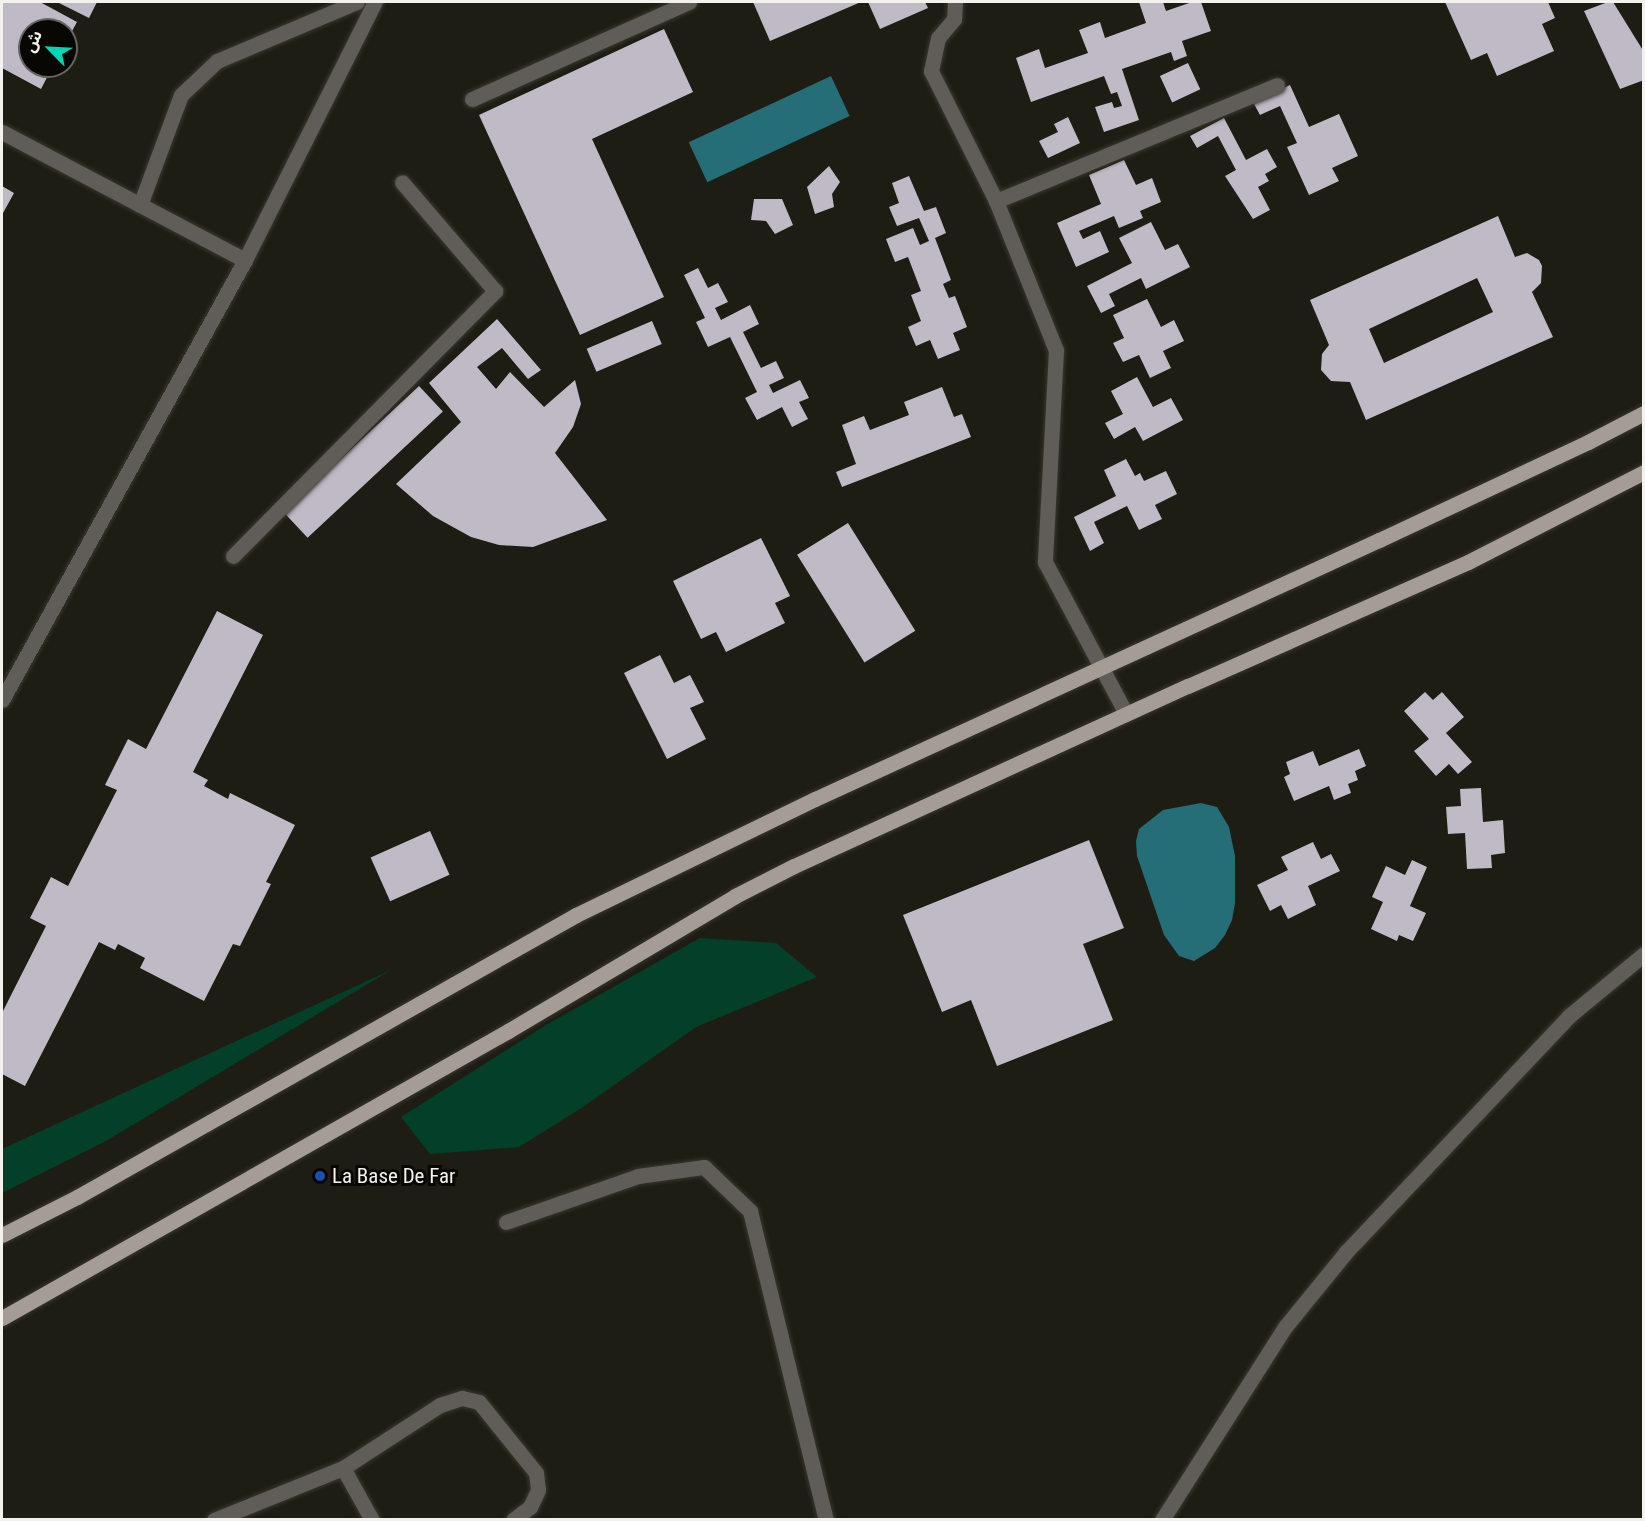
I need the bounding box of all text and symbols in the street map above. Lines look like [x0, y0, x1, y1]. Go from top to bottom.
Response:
north arrow [18, 18, 78, 78]
text: ش [20, 27, 46, 55]
place label: La Base De Far [332, 1163, 455, 1189]
marker: La Base De Far [313, 1169, 327, 1183]

